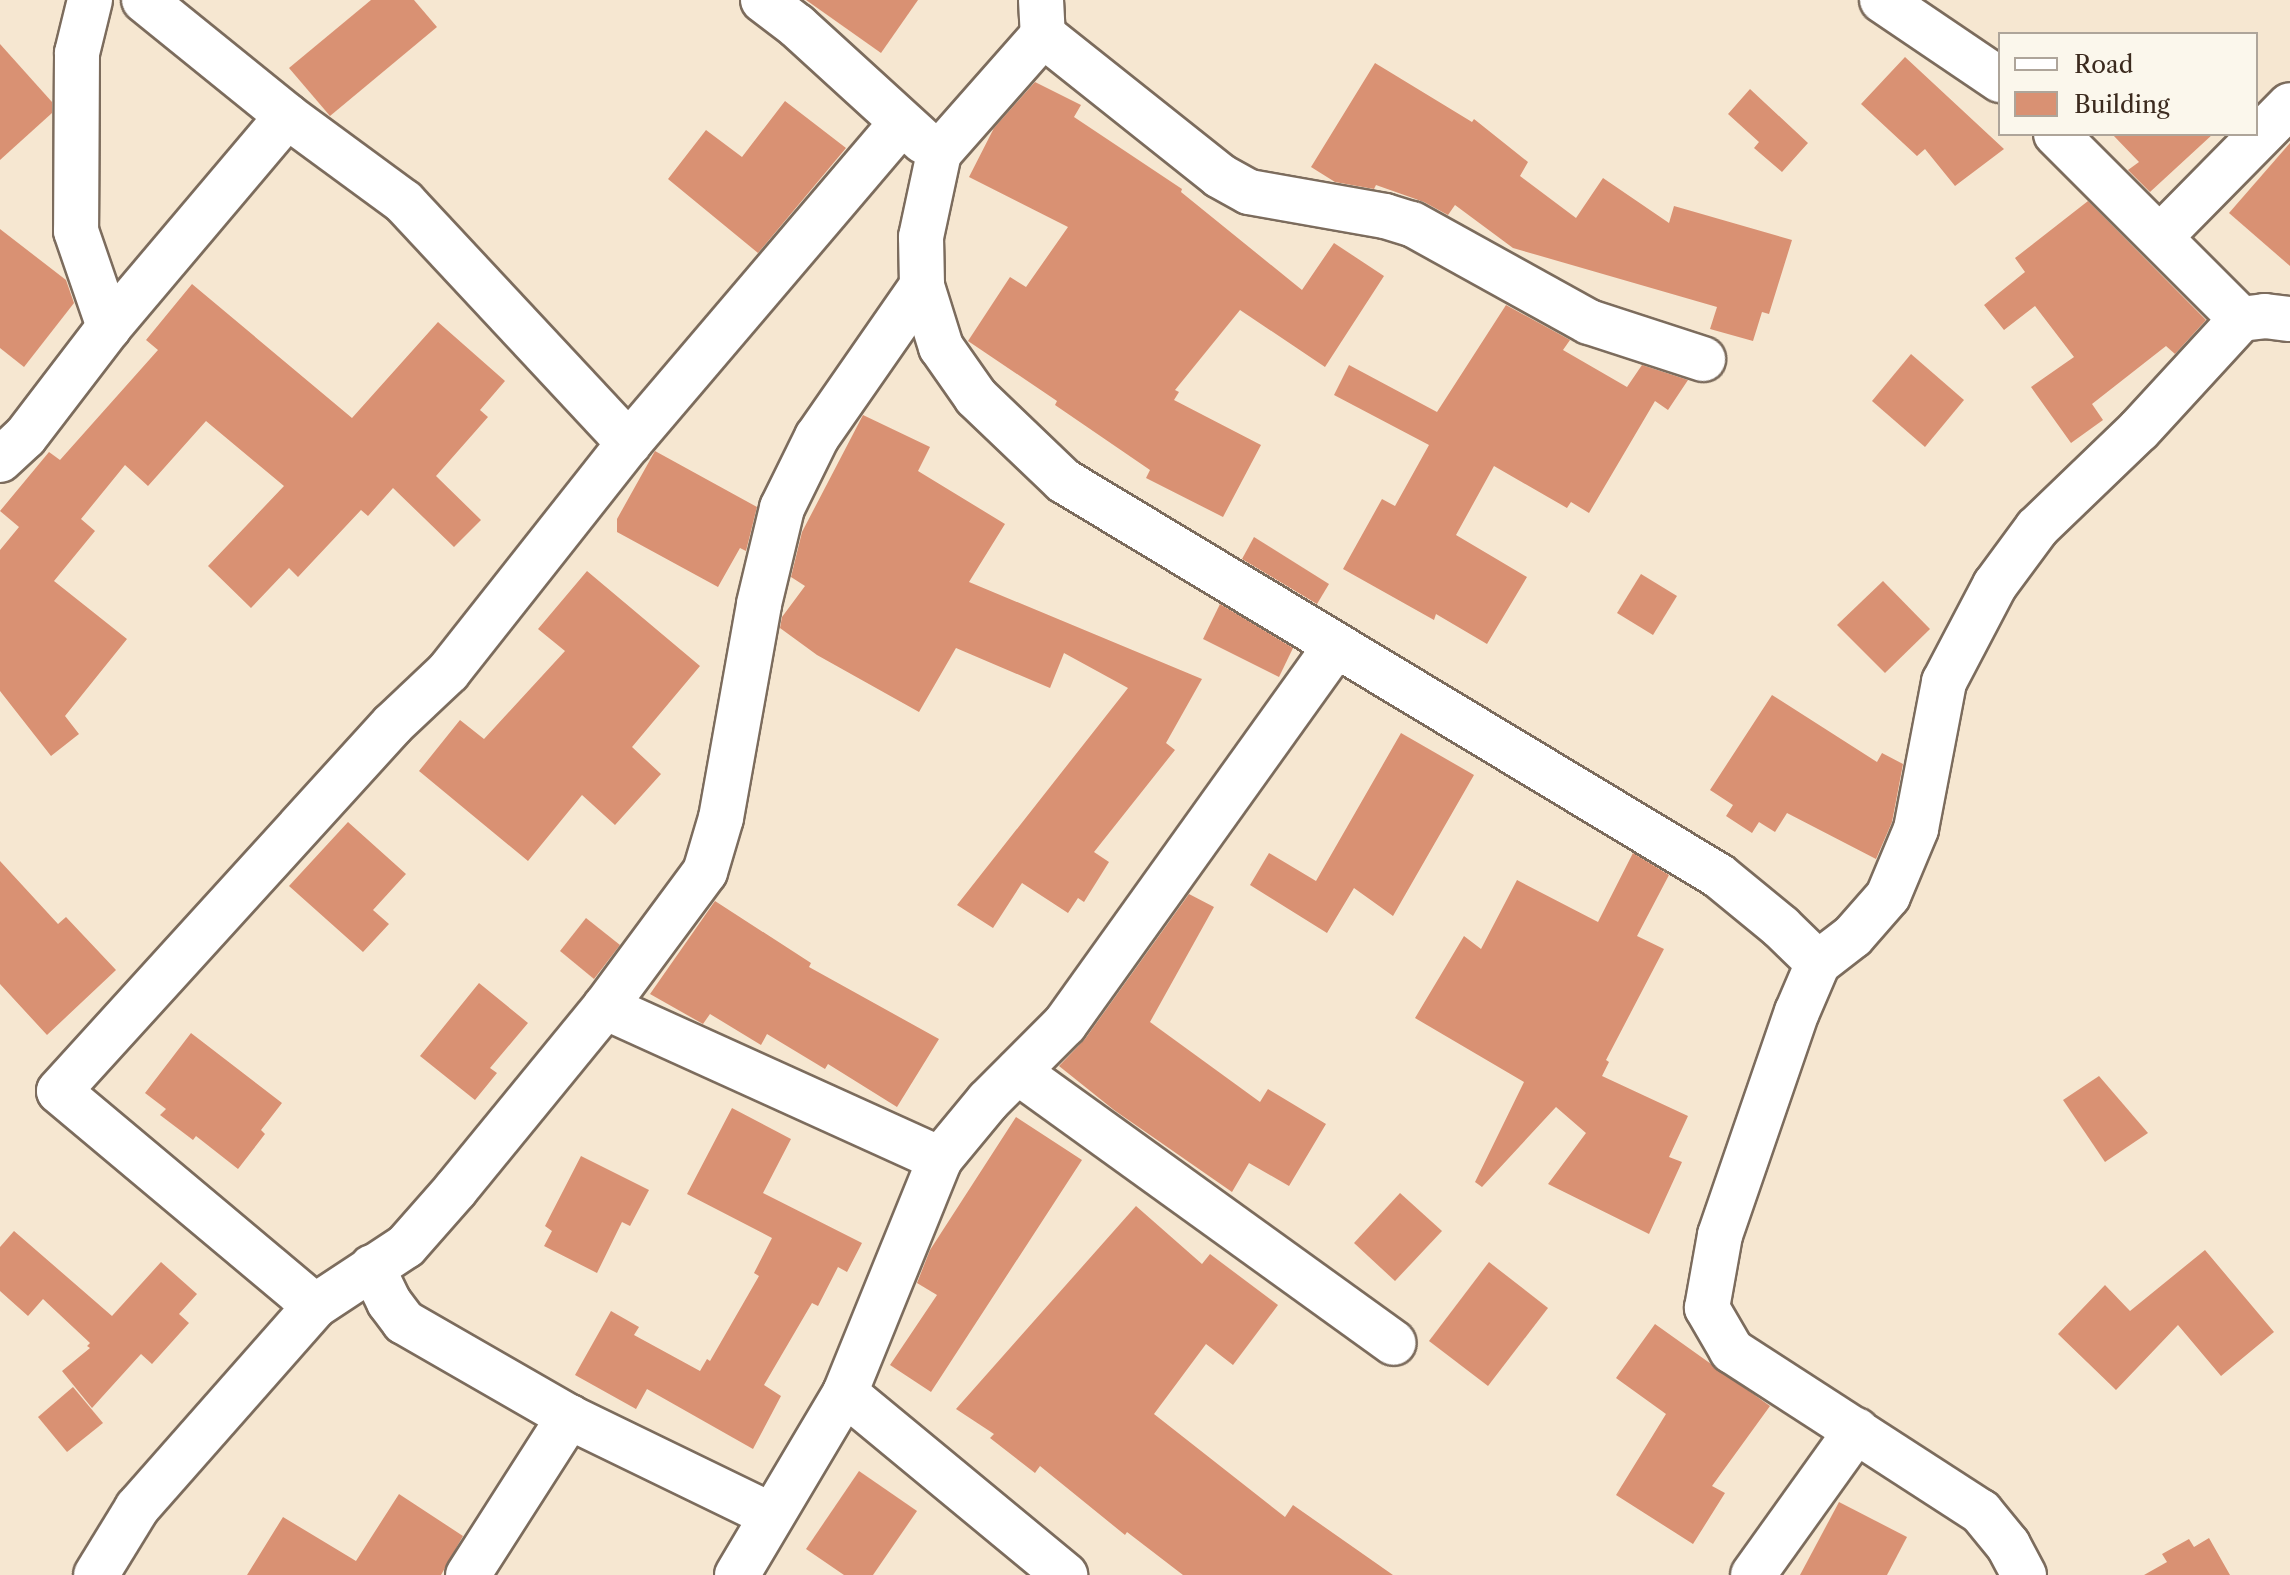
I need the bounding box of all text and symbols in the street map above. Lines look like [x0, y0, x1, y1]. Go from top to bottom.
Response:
legend [1998, 32, 2258, 136]
text: Road [2074, 50, 2133, 79]
text: Building [2074, 90, 2170, 119]

